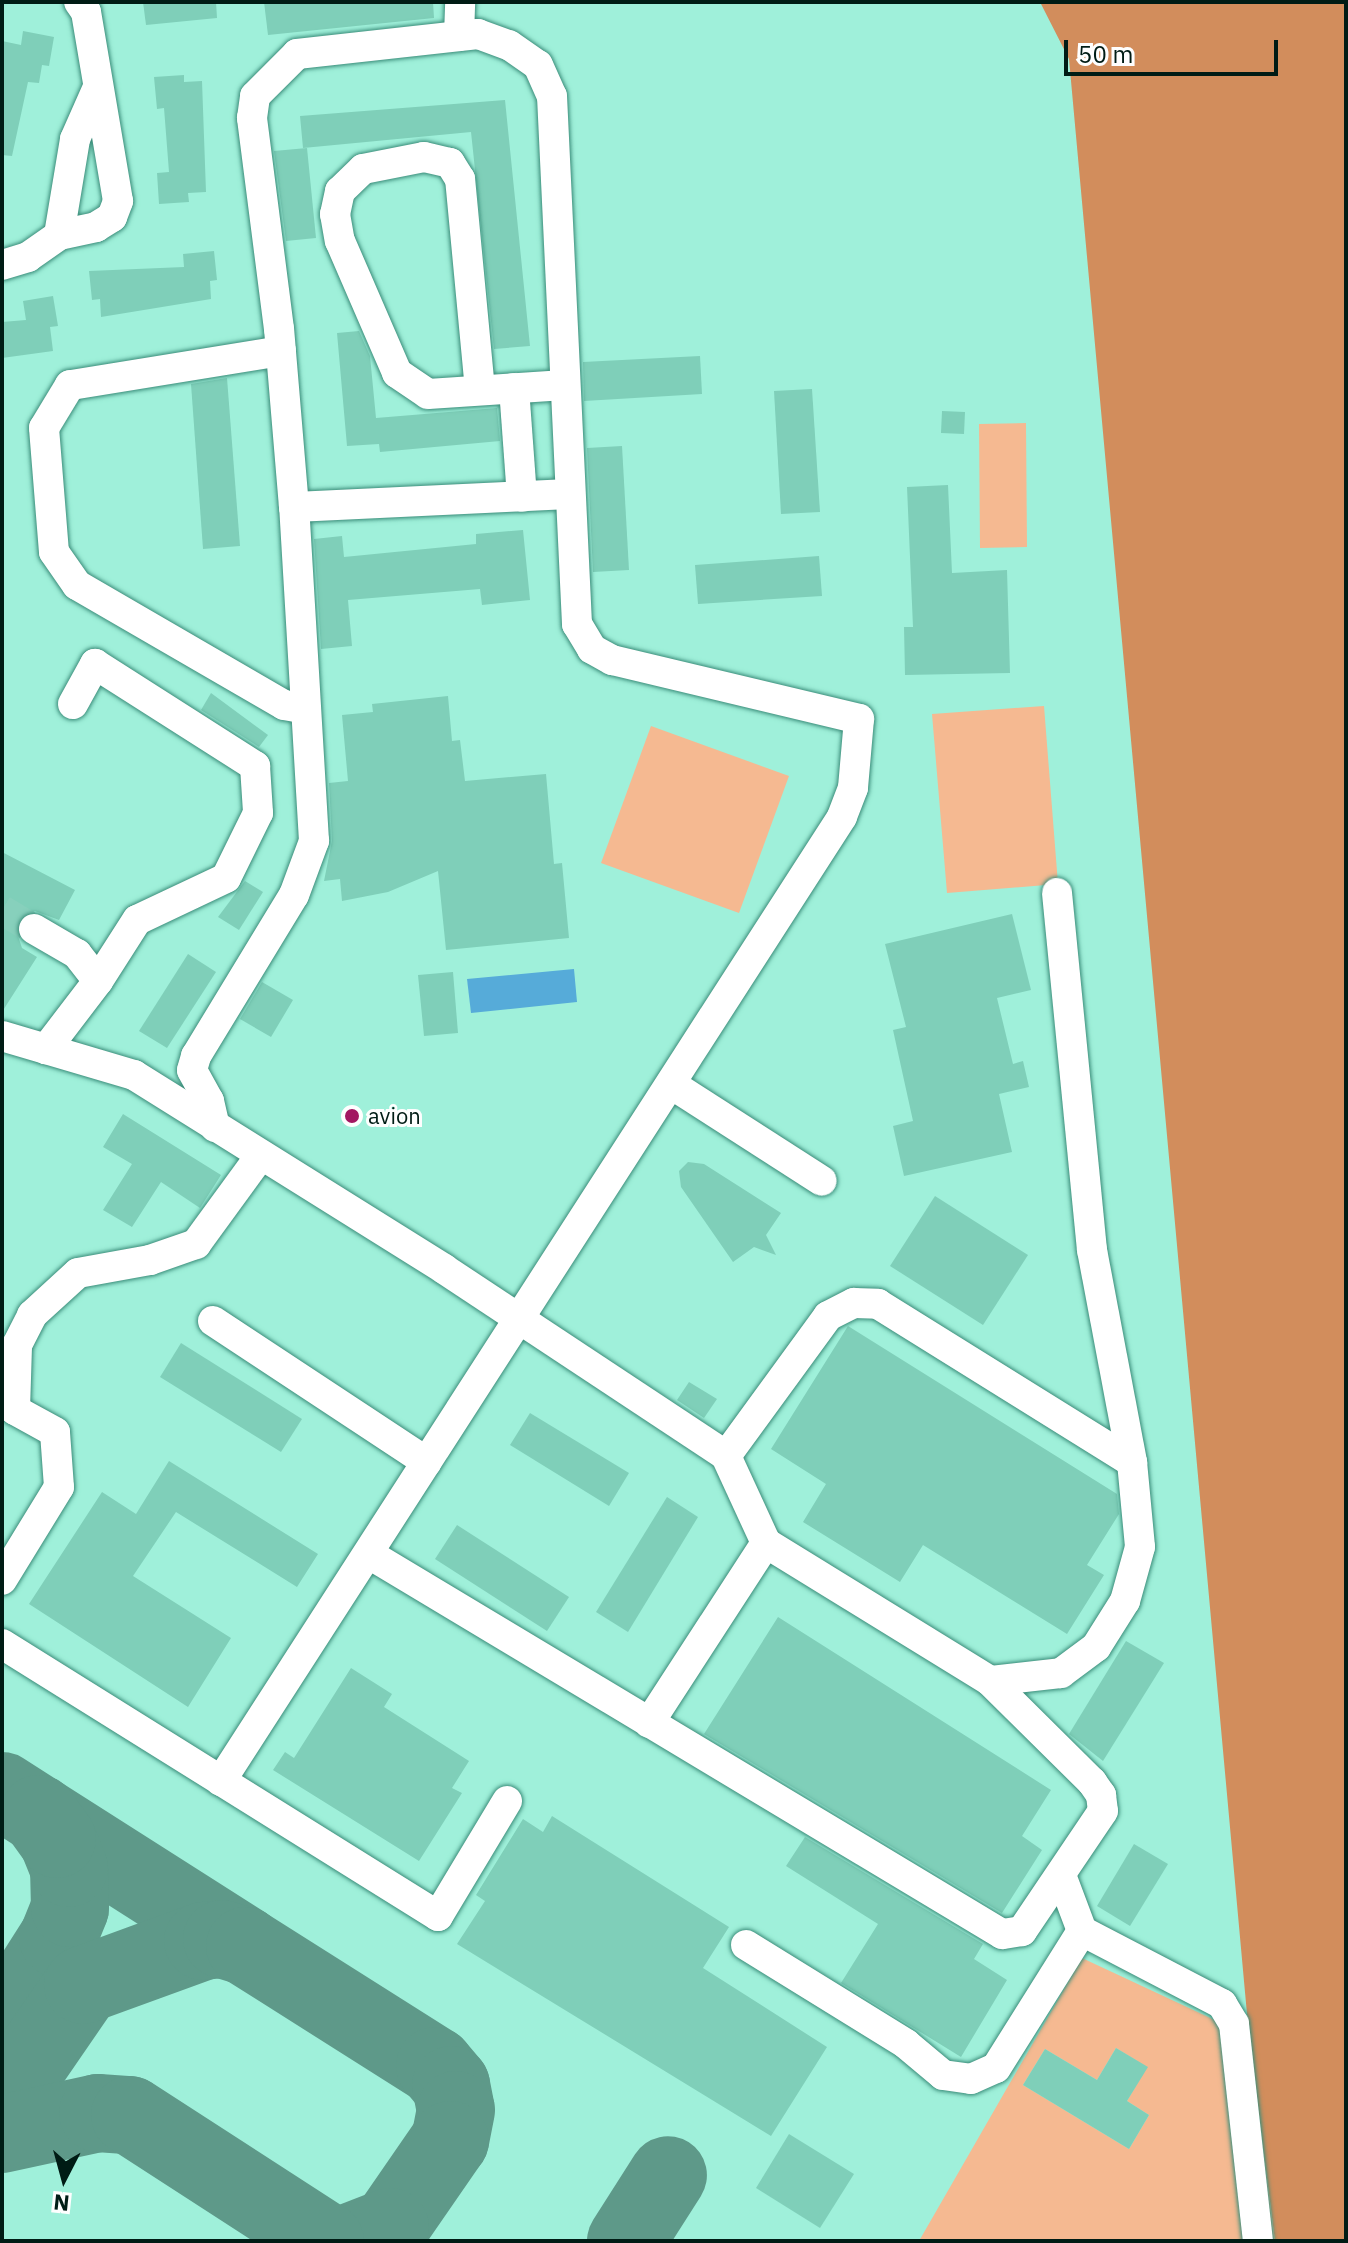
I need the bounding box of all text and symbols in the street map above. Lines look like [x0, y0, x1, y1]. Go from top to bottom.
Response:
scale bar [1068, 24, 1282, 74]
text: 50 m [1078, 38, 1133, 70]
place label: avion [368, 1103, 421, 1129]
marker: avion [343, 1107, 361, 1125]
north arrow [24, 2139, 104, 2219]
text: N [52, 2188, 71, 2219]

